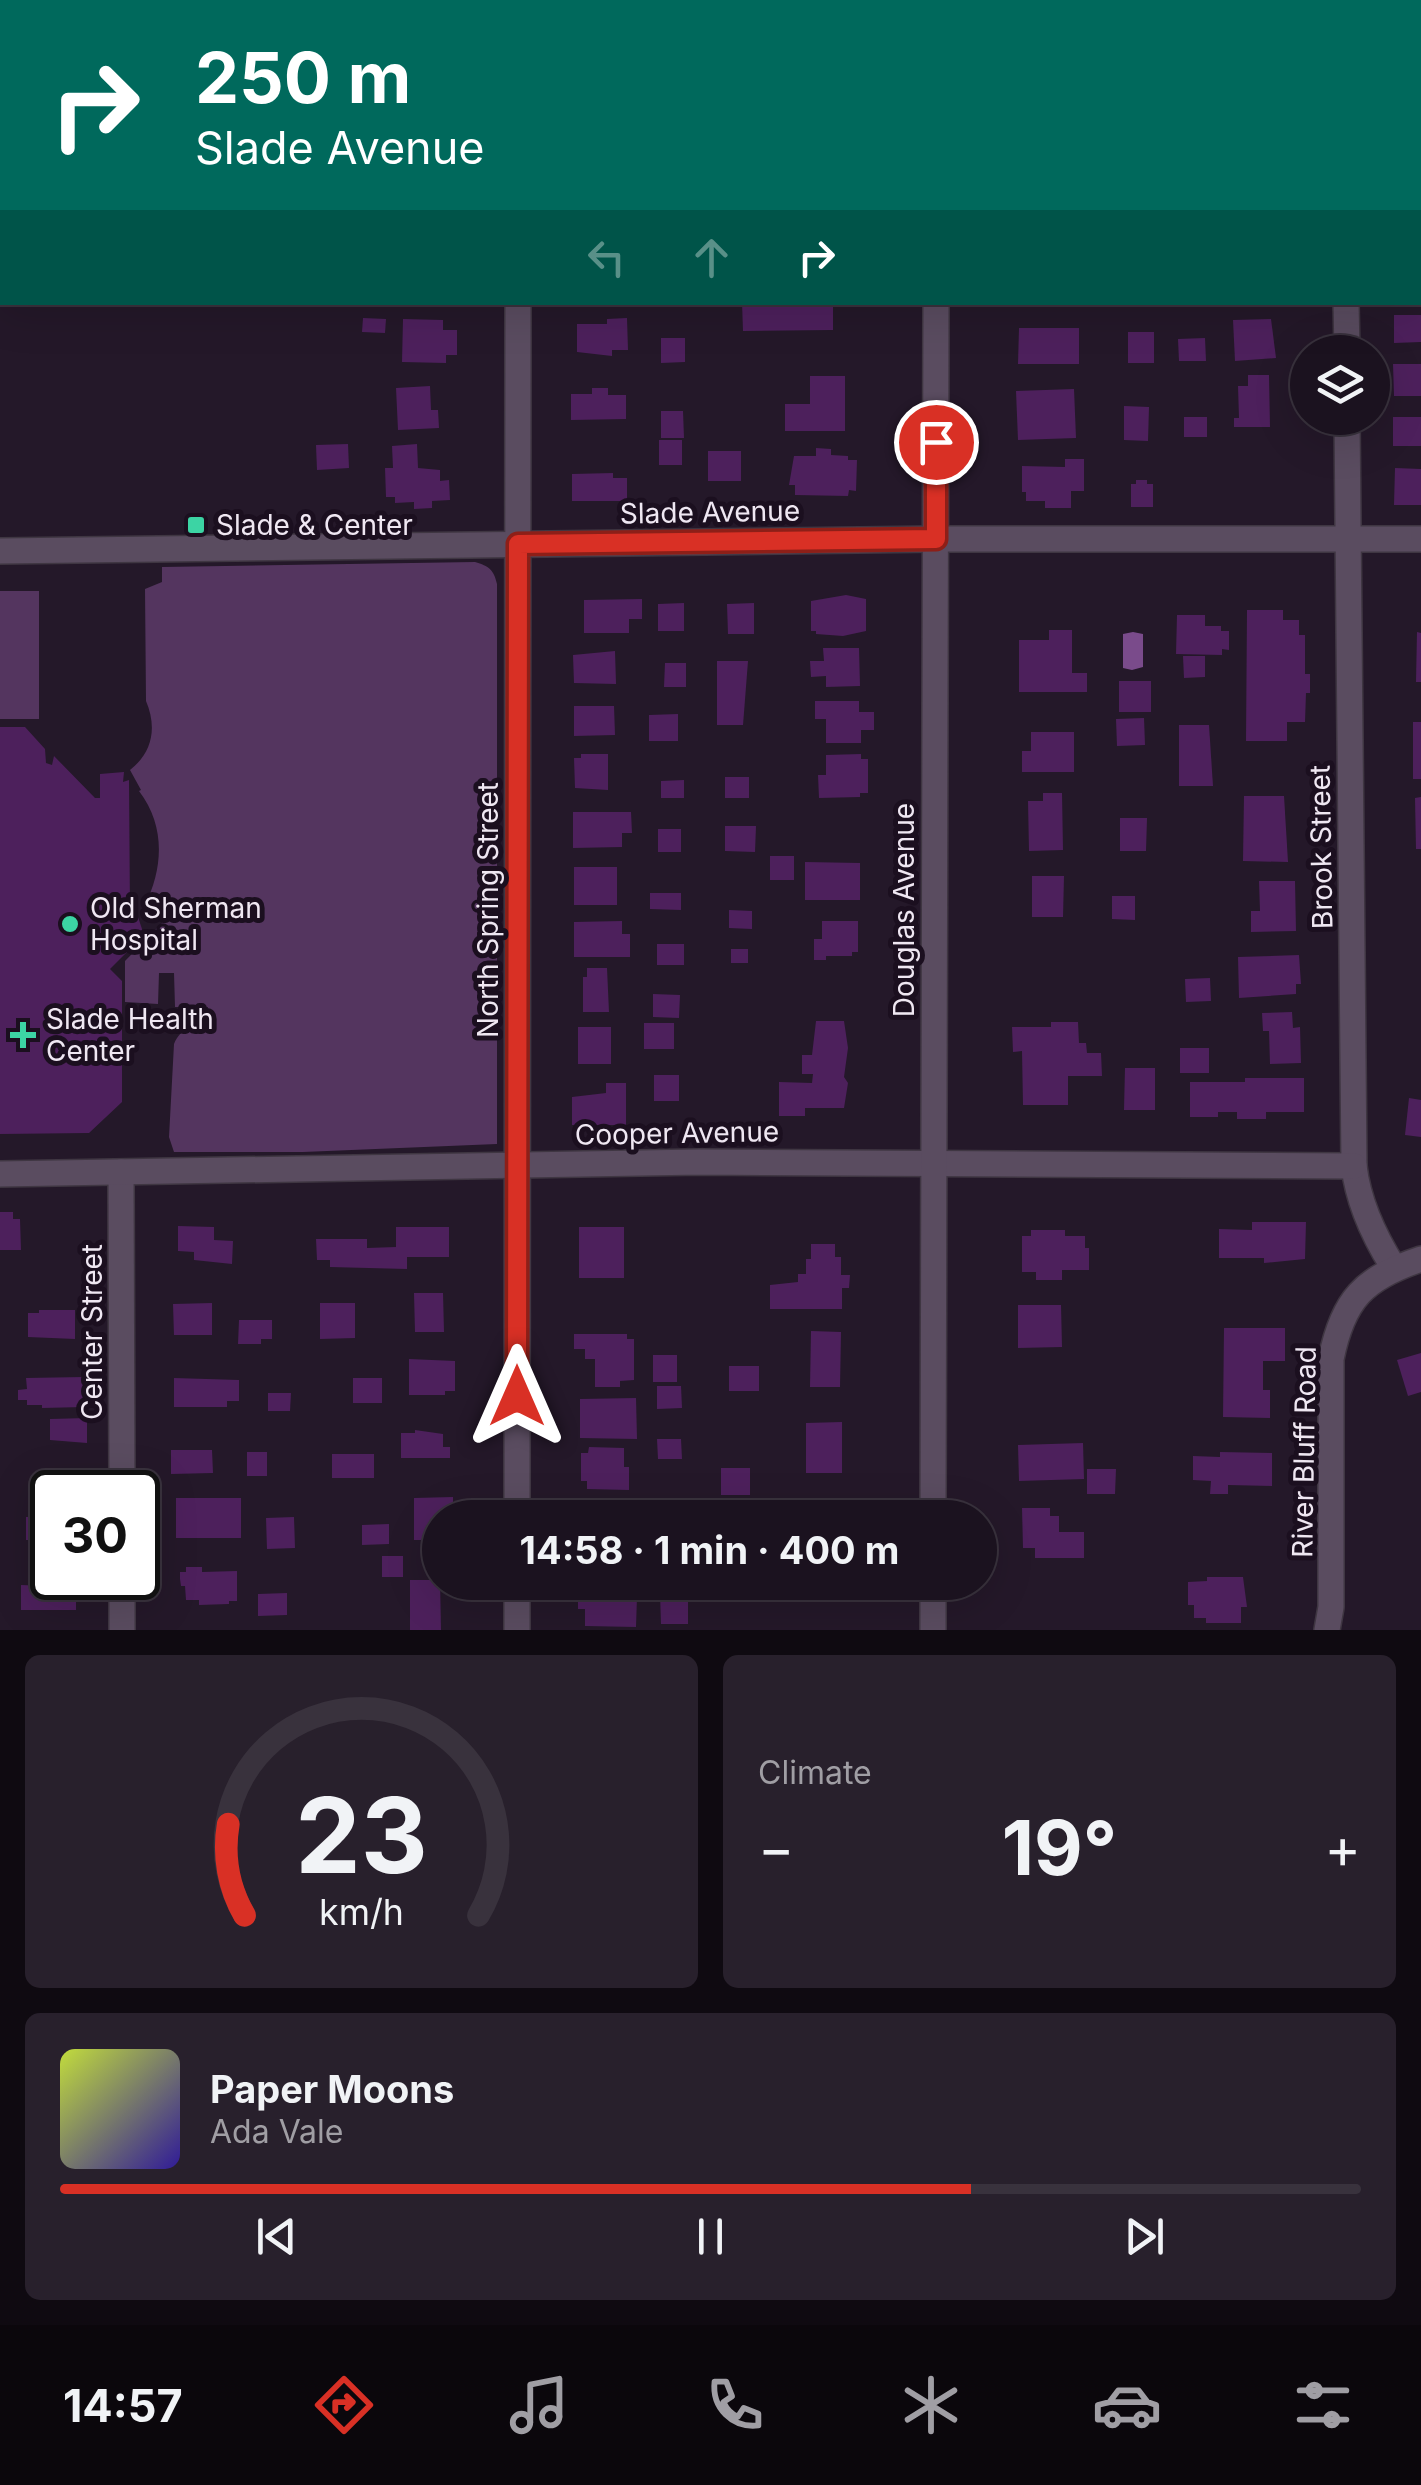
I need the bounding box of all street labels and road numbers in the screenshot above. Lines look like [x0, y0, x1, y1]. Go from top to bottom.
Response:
street label: Slade Avenue [620, 493, 800, 531]
street label: Brook Street [1303, 765, 1339, 929]
street label: North Spring Street [471, 782, 505, 1038]
street label: Douglas Avenue [887, 803, 921, 1017]
street label: Cooper Avenue [575, 1114, 779, 1152]
street label: Center Street [75, 1244, 109, 1420]
street label: River Bluff Road [1285, 1346, 1323, 1558]

